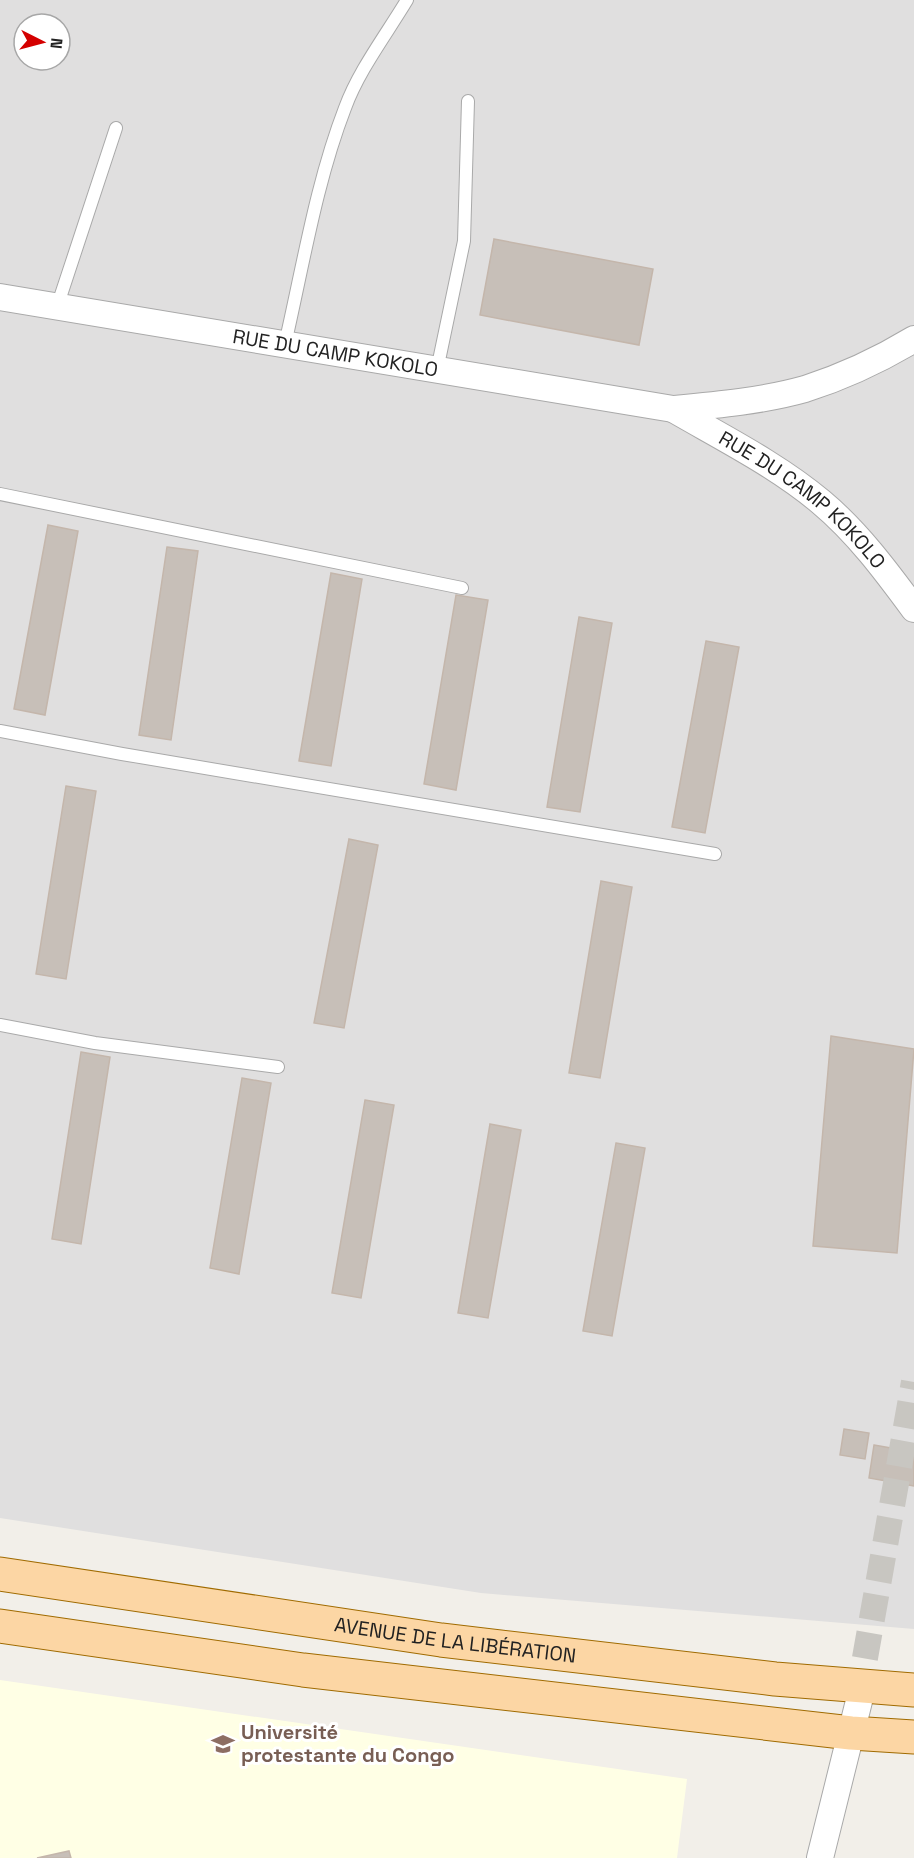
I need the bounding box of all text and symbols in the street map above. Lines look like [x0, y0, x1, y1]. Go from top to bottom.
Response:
north arrow [12, 12, 72, 72]
text: N [45, 37, 67, 50]
street label: RUE DU CAMP KOKOLO [231, 323, 440, 383]
street label: RUE DU CAMP KOKOLO [714, 425, 891, 574]
street label: AVENUE DE LA LIBÉRATION [333, 1611, 578, 1669]
place label: Université protestante du Congo [241, 1719, 455, 1768]
school or university icon: Université protestante du Congo [210, 1731, 236, 1757]

